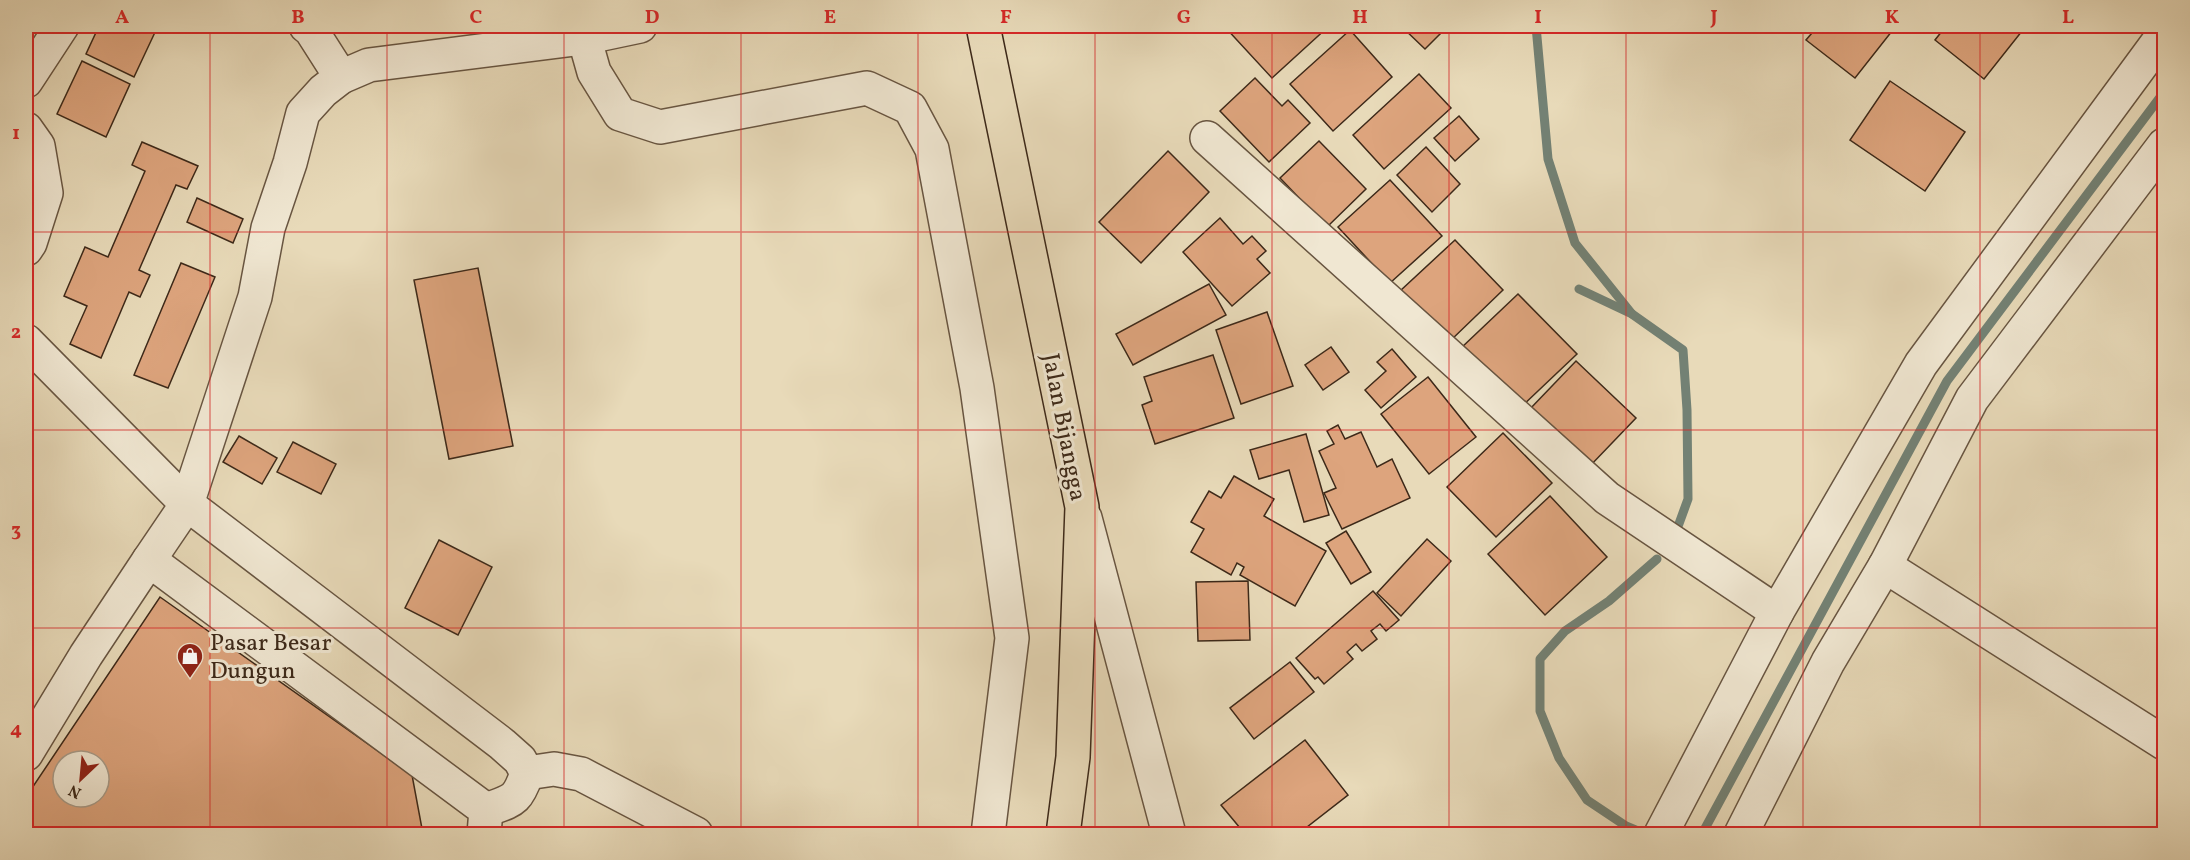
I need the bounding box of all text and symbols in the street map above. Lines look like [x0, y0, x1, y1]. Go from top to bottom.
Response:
text: A [115, 4, 129, 32]
text: B [291, 4, 305, 32]
text: C [470, 4, 483, 32]
text: D [645, 4, 659, 32]
text: E [824, 4, 836, 32]
text: F [1000, 4, 1012, 32]
text: G [1177, 4, 1191, 32]
text: H [1352, 4, 1368, 32]
text: I [1534, 4, 1542, 32]
text: J [1709, 4, 1718, 32]
text: K [1885, 4, 1900, 32]
text: L [2062, 4, 2074, 32]
text: 1 [12, 120, 20, 148]
text: 2 [11, 319, 21, 347]
street label: Jalan Bijangga [1032, 351, 1094, 504]
text: 3 [11, 517, 21, 545]
place label: Pasar Besar Dungun [210, 627, 332, 689]
shop icon: Pasar Besar Dungun [175, 641, 205, 679]
text: 4 [10, 716, 22, 744]
north arrow [51, 749, 111, 809]
text: N [65, 778, 85, 803]

